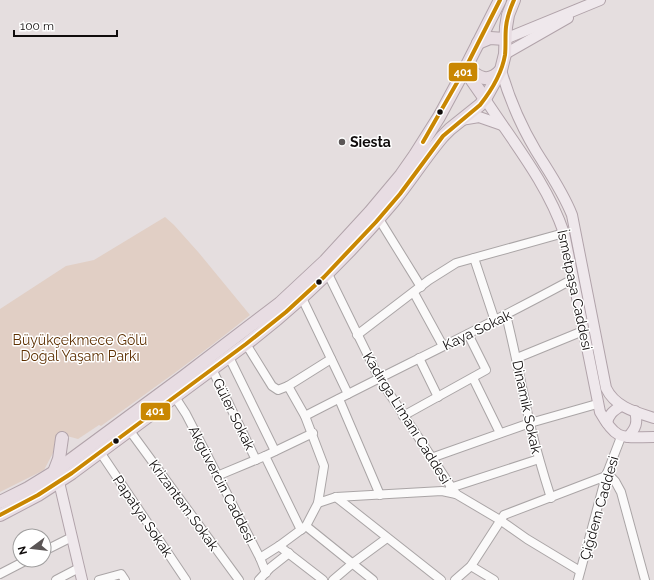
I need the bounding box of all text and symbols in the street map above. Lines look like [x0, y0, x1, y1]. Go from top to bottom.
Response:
scale bar [14, 12, 117, 38]
text: 100 m [20, 19, 54, 33]
line badge: 401 [448, 62, 478, 82]
text: 401 [454, 66, 473, 79]
unlabelled marker [435, 107, 445, 117]
place label: Siesta [350, 134, 391, 150]
marker: Siesta [337, 137, 347, 147]
street label: İsmetpaşa Caddesi [554, 228, 598, 352]
unlabelled marker [314, 277, 324, 287]
street label: Kaya Sokak [440, 306, 514, 353]
park label: Büyükçekmece Gölü Doğal Yaşam Parkı [13, 332, 147, 364]
street label: Kadırga Limanı Caddesi [360, 349, 454, 487]
street label: Dinamik Sokak [509, 359, 545, 456]
street label: Güler Sokak [210, 376, 258, 453]
line badge: 401 [140, 402, 171, 421]
text: 401 [146, 405, 165, 418]
street label: Akgüvercin Caddesi [186, 423, 258, 545]
unlabelled marker [111, 436, 121, 446]
street label: Çiğdem Caddesi [577, 454, 621, 562]
street label: Krizantem Sokak [146, 457, 223, 554]
street label: Papatya Sokak [110, 472, 177, 560]
north arrow [12, 528, 52, 568]
text: N [15, 545, 30, 556]

